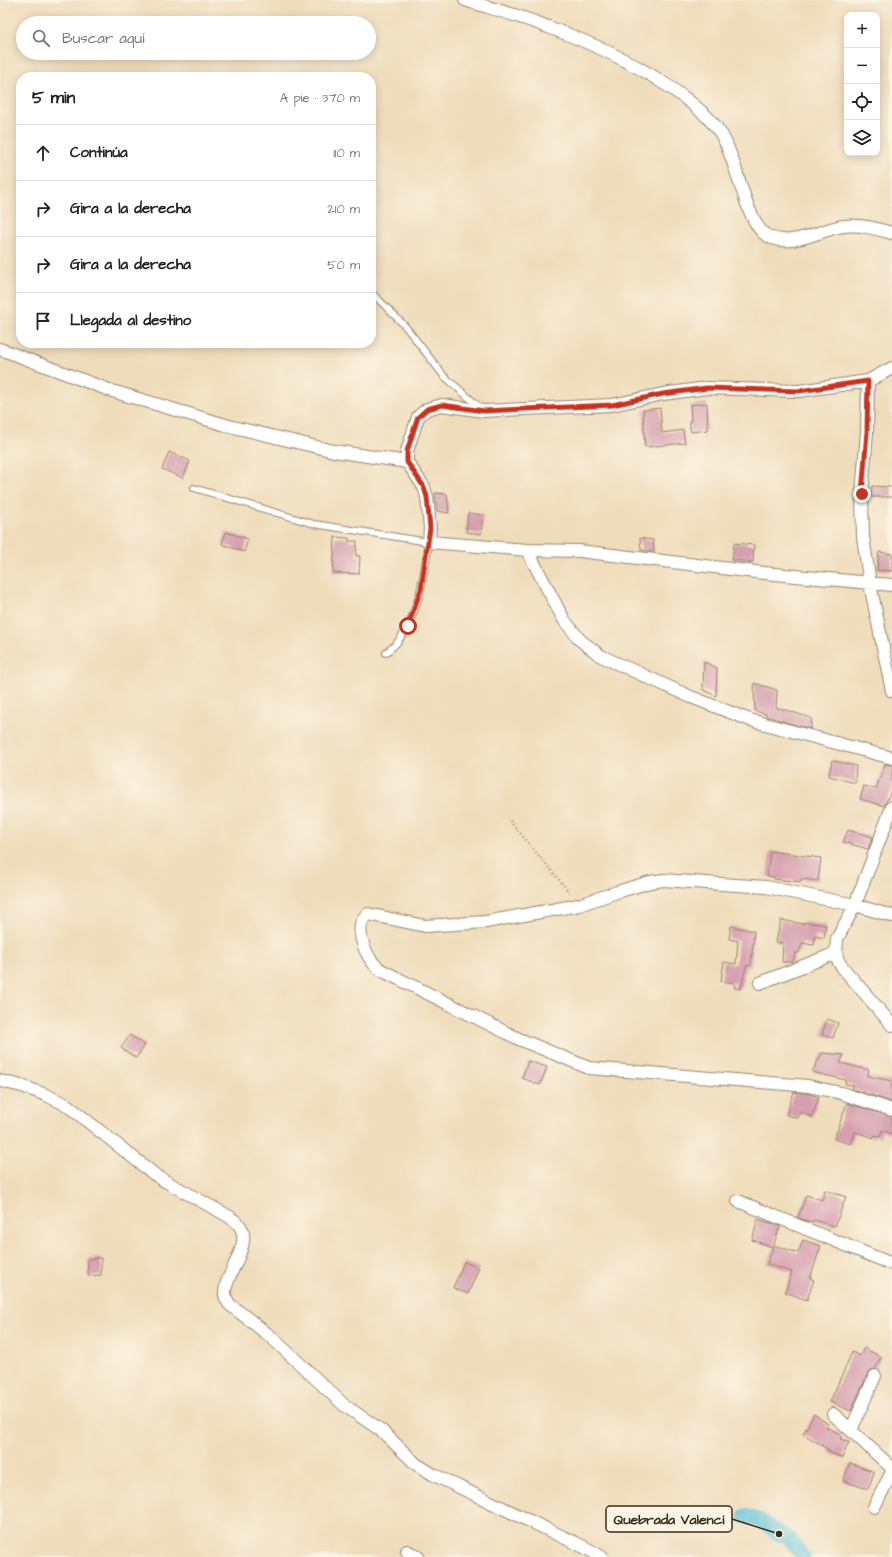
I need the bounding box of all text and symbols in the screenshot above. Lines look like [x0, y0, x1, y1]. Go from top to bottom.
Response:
map controls [844, 12, 880, 156]
button: + [844, 12, 880, 48]
search box [16, 16, 376, 60]
icon: search [30, 27, 52, 49]
text: Buscar aquí [62, 28, 144, 49]
button: − [844, 48, 880, 84]
button: locate [844, 84, 880, 120]
text: 5 min [32, 86, 75, 110]
text: A pie · 370 m [280, 89, 360, 107]
button: layers [844, 120, 880, 156]
icon: ahead [32, 142, 54, 164]
text: Continúa [70, 142, 128, 163]
text: 110 m [333, 144, 360, 162]
icon: right [32, 198, 54, 220]
text: Gira a la derecha [70, 198, 191, 219]
text: 210 m [327, 200, 360, 218]
icon: right [32, 254, 54, 276]
text: Gira a la derecha [70, 254, 191, 275]
text: 50 m [327, 256, 360, 274]
icon: arrive [32, 310, 54, 332]
text: Llegada al destino [70, 310, 191, 331]
route end [853, 485, 871, 503]
route start [399, 617, 417, 635]
callout: Quebrada Valencí [606, 1506, 732, 1532]
text: Quebrada Valencí [614, 1510, 725, 1530]

